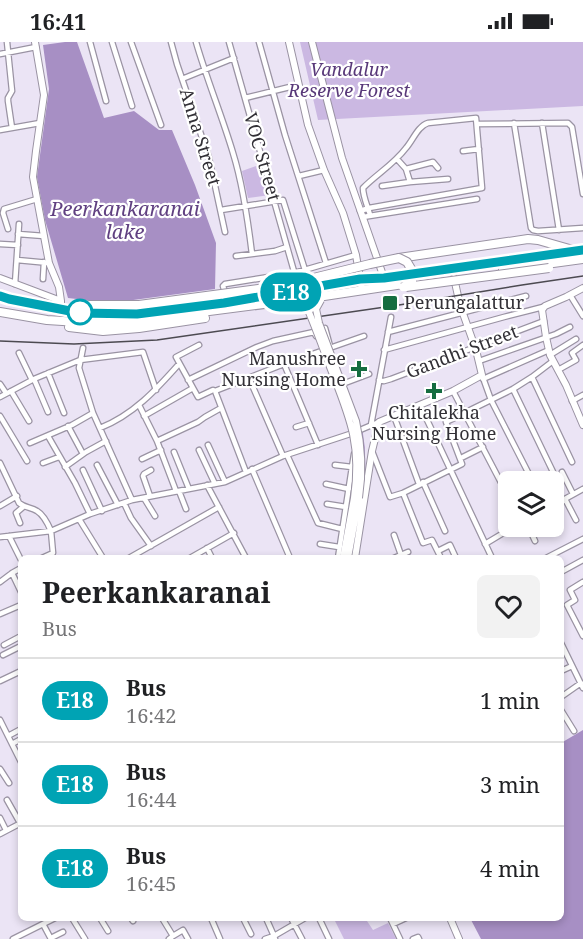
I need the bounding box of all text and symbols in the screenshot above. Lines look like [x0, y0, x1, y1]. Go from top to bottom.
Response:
text: 16:41 [30, 6, 86, 36]
park label: Vandalur Reserve Forest [287, 57, 410, 102]
street label: Anna Street [175, 85, 227, 188]
street label: VOC Street [239, 110, 287, 204]
water label: Peerkankaranai lake [49, 195, 200, 245]
line badge: E18 [256, 272, 326, 312]
text: E18 [272, 278, 310, 306]
place label: Perungalattur [404, 290, 525, 314]
marker: Perungalattur [381, 294, 399, 312]
unlabelled marker [67, 299, 93, 325]
street label: Gandhi Street [402, 319, 521, 383]
place label: Manushree Nursing Home [221, 346, 346, 391]
marker: Manushree Nursing Home [350, 360, 368, 378]
marker: Chitalekha Nursing Home [425, 382, 443, 400]
place label: Chitalekha Nursing Home [372, 400, 496, 445]
map controls [498, 471, 564, 537]
button: layers [498, 471, 564, 537]
text: Peerkankaranai [42, 573, 271, 611]
button: heart [477, 575, 540, 638]
text: Bus [42, 615, 77, 642]
text: Bus [126, 672, 166, 702]
text: 1 min [480, 685, 540, 715]
text: E18 [56, 686, 94, 714]
text: 16:42 [126, 702, 176, 729]
text: Bus [126, 756, 166, 786]
text: 3 min [480, 769, 540, 799]
text: E18 [56, 770, 94, 798]
text: 16:44 [126, 786, 176, 813]
text: Bus [126, 840, 166, 870]
text: 4 min [480, 853, 540, 883]
text: E18 [56, 854, 94, 882]
text: 16:45 [126, 870, 176, 897]

